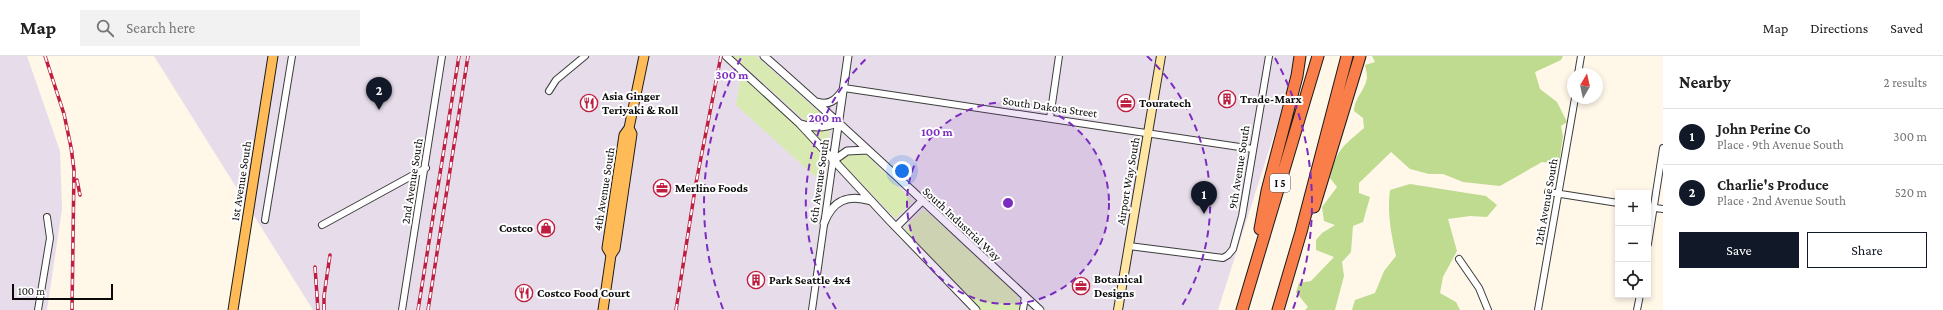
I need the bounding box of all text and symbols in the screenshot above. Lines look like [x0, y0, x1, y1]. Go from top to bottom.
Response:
search box [80, 10, 360, 46]
text: Map [20, 17, 56, 38]
icon: search [94, 17, 116, 39]
text: Search here [126, 20, 195, 36]
text: Map [1763, 20, 1788, 36]
text: Directions [1810, 20, 1868, 36]
text: Saved [1890, 20, 1923, 36]
text: 300 m [716, 68, 749, 82]
north arrow [1567, 68, 1603, 104]
text: Nearby [1679, 73, 1731, 92]
text: 2 results [1884, 75, 1927, 90]
pin: 2 [366, 77, 392, 110]
place label: Asia Ginger Teriyaki & Roll [601, 89, 679, 117]
building icon: Trade-Marx [1217, 89, 1237, 109]
place label: Trade-Marx [1240, 92, 1302, 106]
restaurant icon: Asia Ginger Teriyaki & Roll [579, 93, 599, 113]
street label: South Dakota Street [1002, 93, 1099, 121]
office icon: Touratech [1116, 93, 1136, 113]
place label: Touratech [1139, 96, 1191, 110]
text: 200 m [808, 111, 842, 125]
text: John Perine Co [1717, 121, 1810, 137]
street label: 9th Avenue South [1225, 124, 1253, 210]
text: 100 m [921, 125, 954, 139]
text: 1 [1690, 129, 1694, 144]
text: 300 m [1893, 129, 1927, 144]
street label: Airport Way South [1113, 135, 1143, 226]
street label: 2nd Avenue South [398, 137, 426, 225]
text: Place · 9th Avenue South [1717, 137, 1844, 152]
street label: 6th Avenue South [806, 138, 832, 224]
street label: 1st Avenue South [228, 139, 254, 222]
street label: 4th Avenue South [590, 146, 618, 232]
street label: 12th Avenue South [1531, 157, 1561, 247]
your location [892, 161, 912, 181]
road number: I 5 [1270, 174, 1290, 192]
text: Charlie's Produce [1717, 177, 1829, 193]
office icon: Merlino Foods [652, 178, 672, 198]
place label: Merlino Foods [675, 181, 748, 195]
pin: 1 [1191, 181, 1217, 214]
street label: South Industrial Way [920, 184, 1004, 264]
text: 2 [1689, 185, 1695, 200]
text: 520 m [1895, 185, 1927, 200]
map controls [1615, 190, 1651, 298]
button: + [1615, 190, 1651, 226]
text: Place · 2nd Avenue South [1717, 193, 1846, 208]
centre of rings [1001, 196, 1015, 210]
shop icon: Costco [536, 218, 556, 238]
place label: Costco [499, 221, 533, 235]
button: − [1615, 226, 1651, 262]
button: Save [1679, 232, 1799, 268]
button: Share [1807, 232, 1927, 268]
button: locate [1615, 262, 1651, 298]
building icon: Park Seattle 4x4 [746, 270, 766, 290]
place label: Botanical Designs [1094, 272, 1143, 300]
place label: Park Seattle 4x4 [769, 273, 851, 287]
office icon: Botanical Designs [1071, 276, 1091, 296]
scale bar [12, 282, 113, 301]
restaurant icon: Costco Food Court [514, 283, 534, 303]
text: 100 m [18, 285, 45, 297]
place label: Costco Food Court [537, 286, 631, 300]

